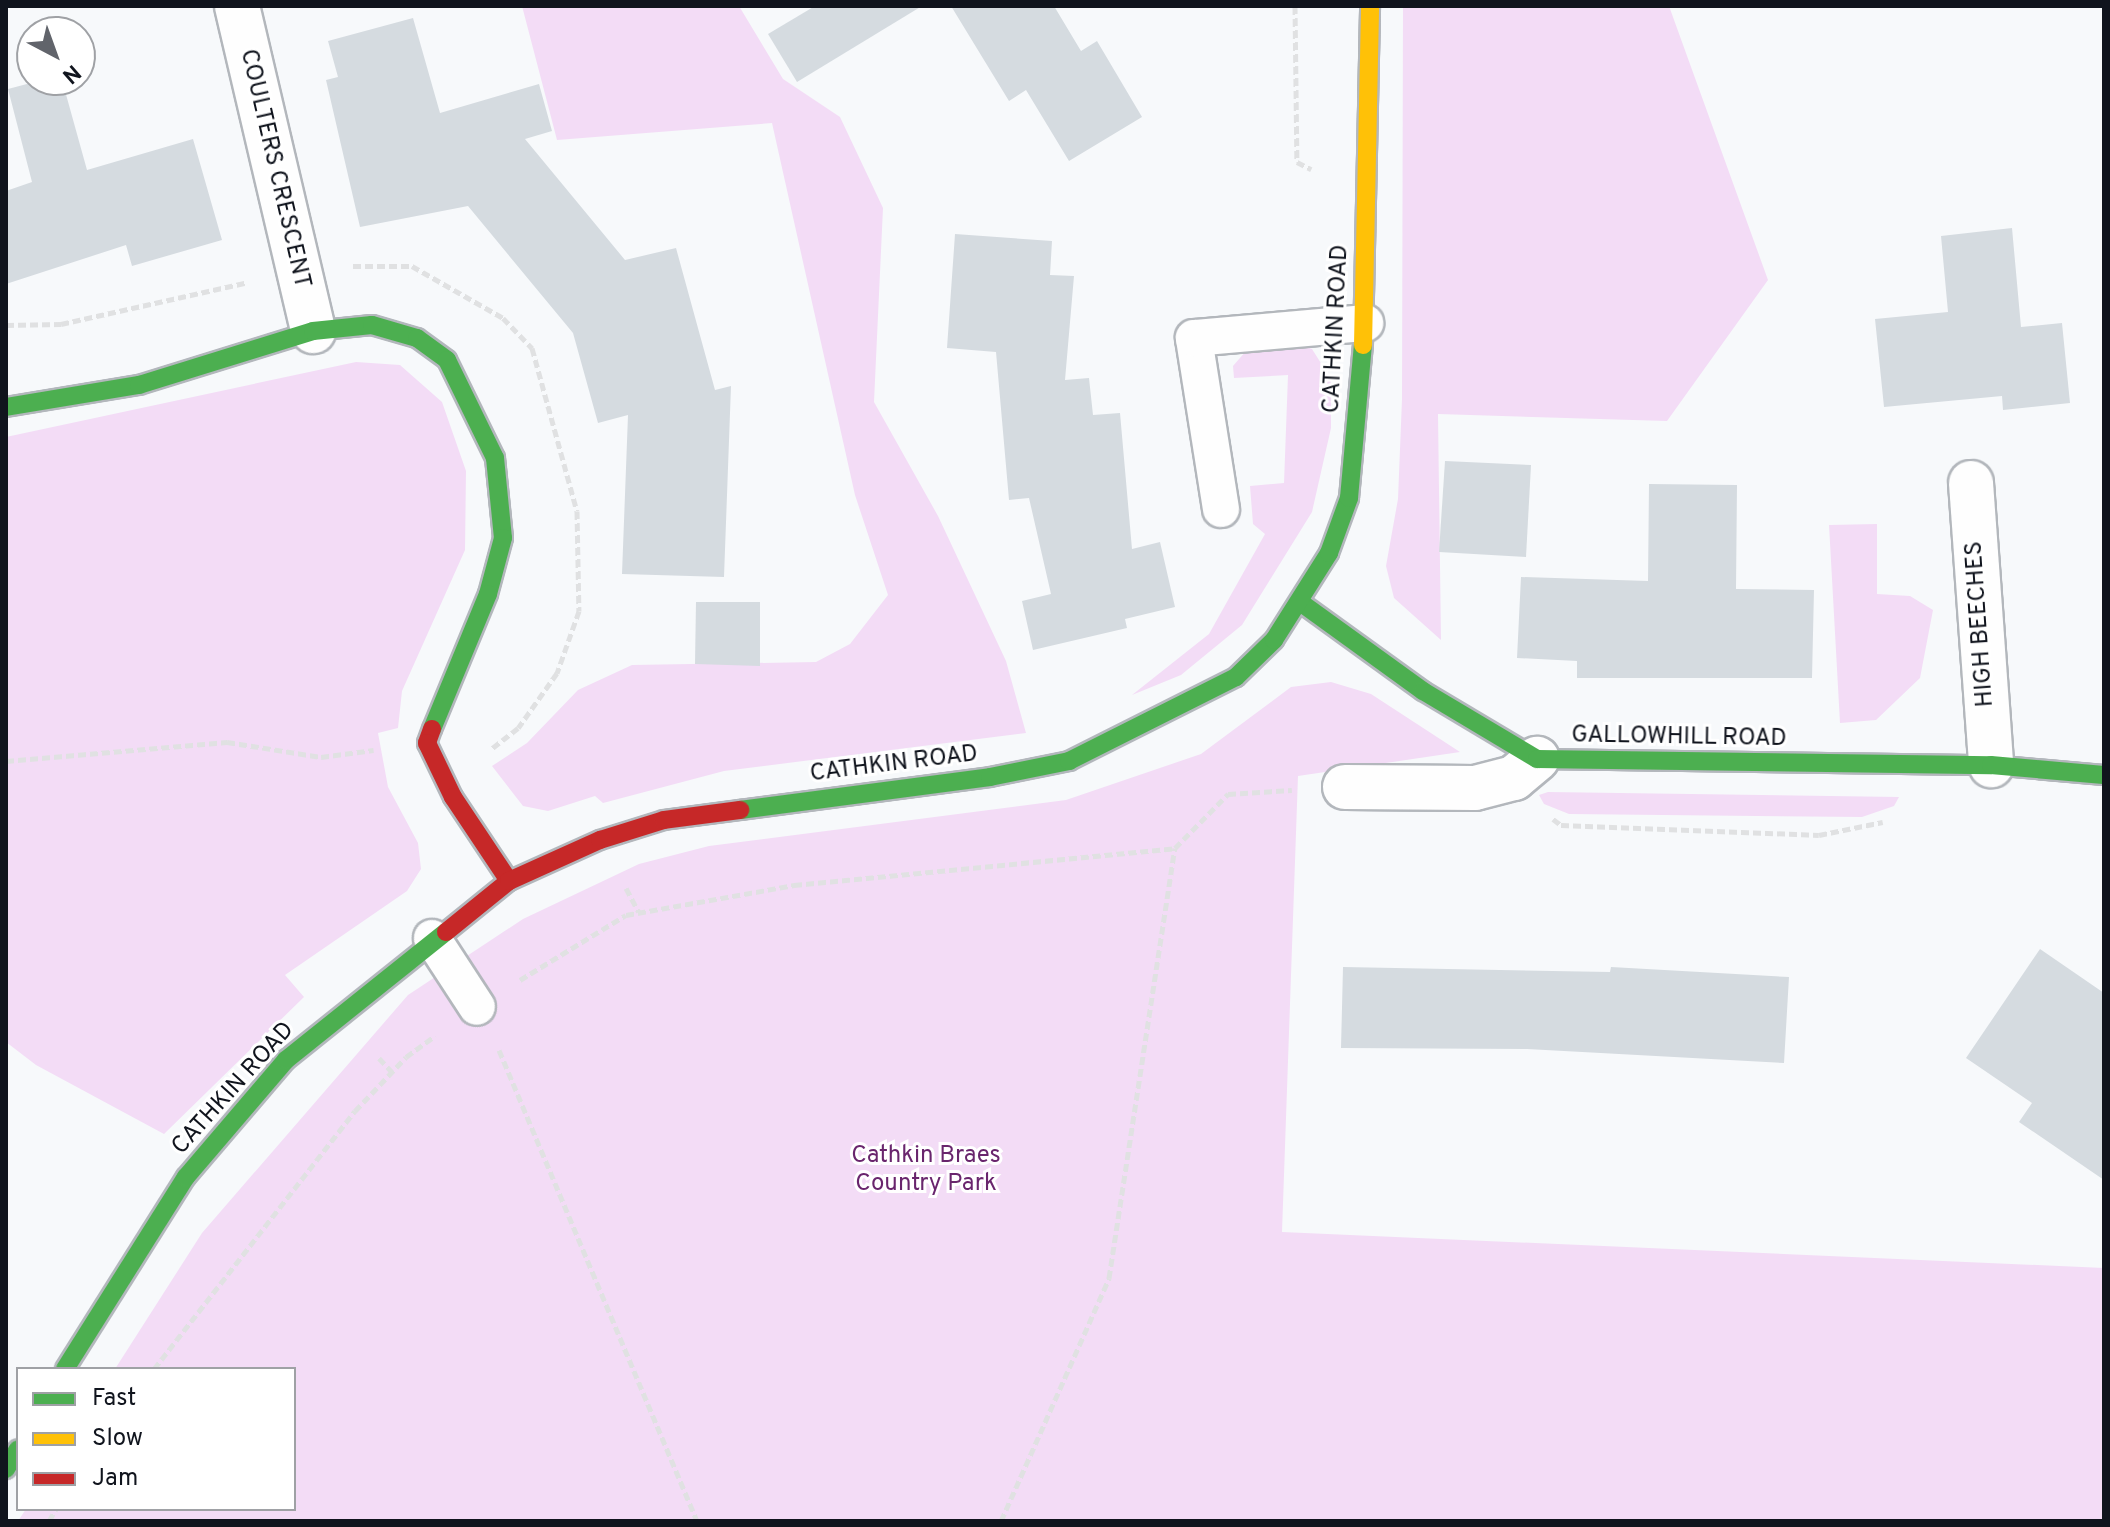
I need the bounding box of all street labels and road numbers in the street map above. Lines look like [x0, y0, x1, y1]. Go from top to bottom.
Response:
street label: COULTERS CRESCENT [232, 47, 316, 291]
street label: CATHKIN ROAD [1318, 244, 1356, 414]
street label: HIGH BEECHES [1961, 540, 2001, 708]
street label: GALLOWHILL ROAD [1571, 722, 1787, 754]
street label: CATHKIN ROAD [808, 740, 980, 790]
street label: CATHKIN ROAD [167, 1017, 301, 1161]

